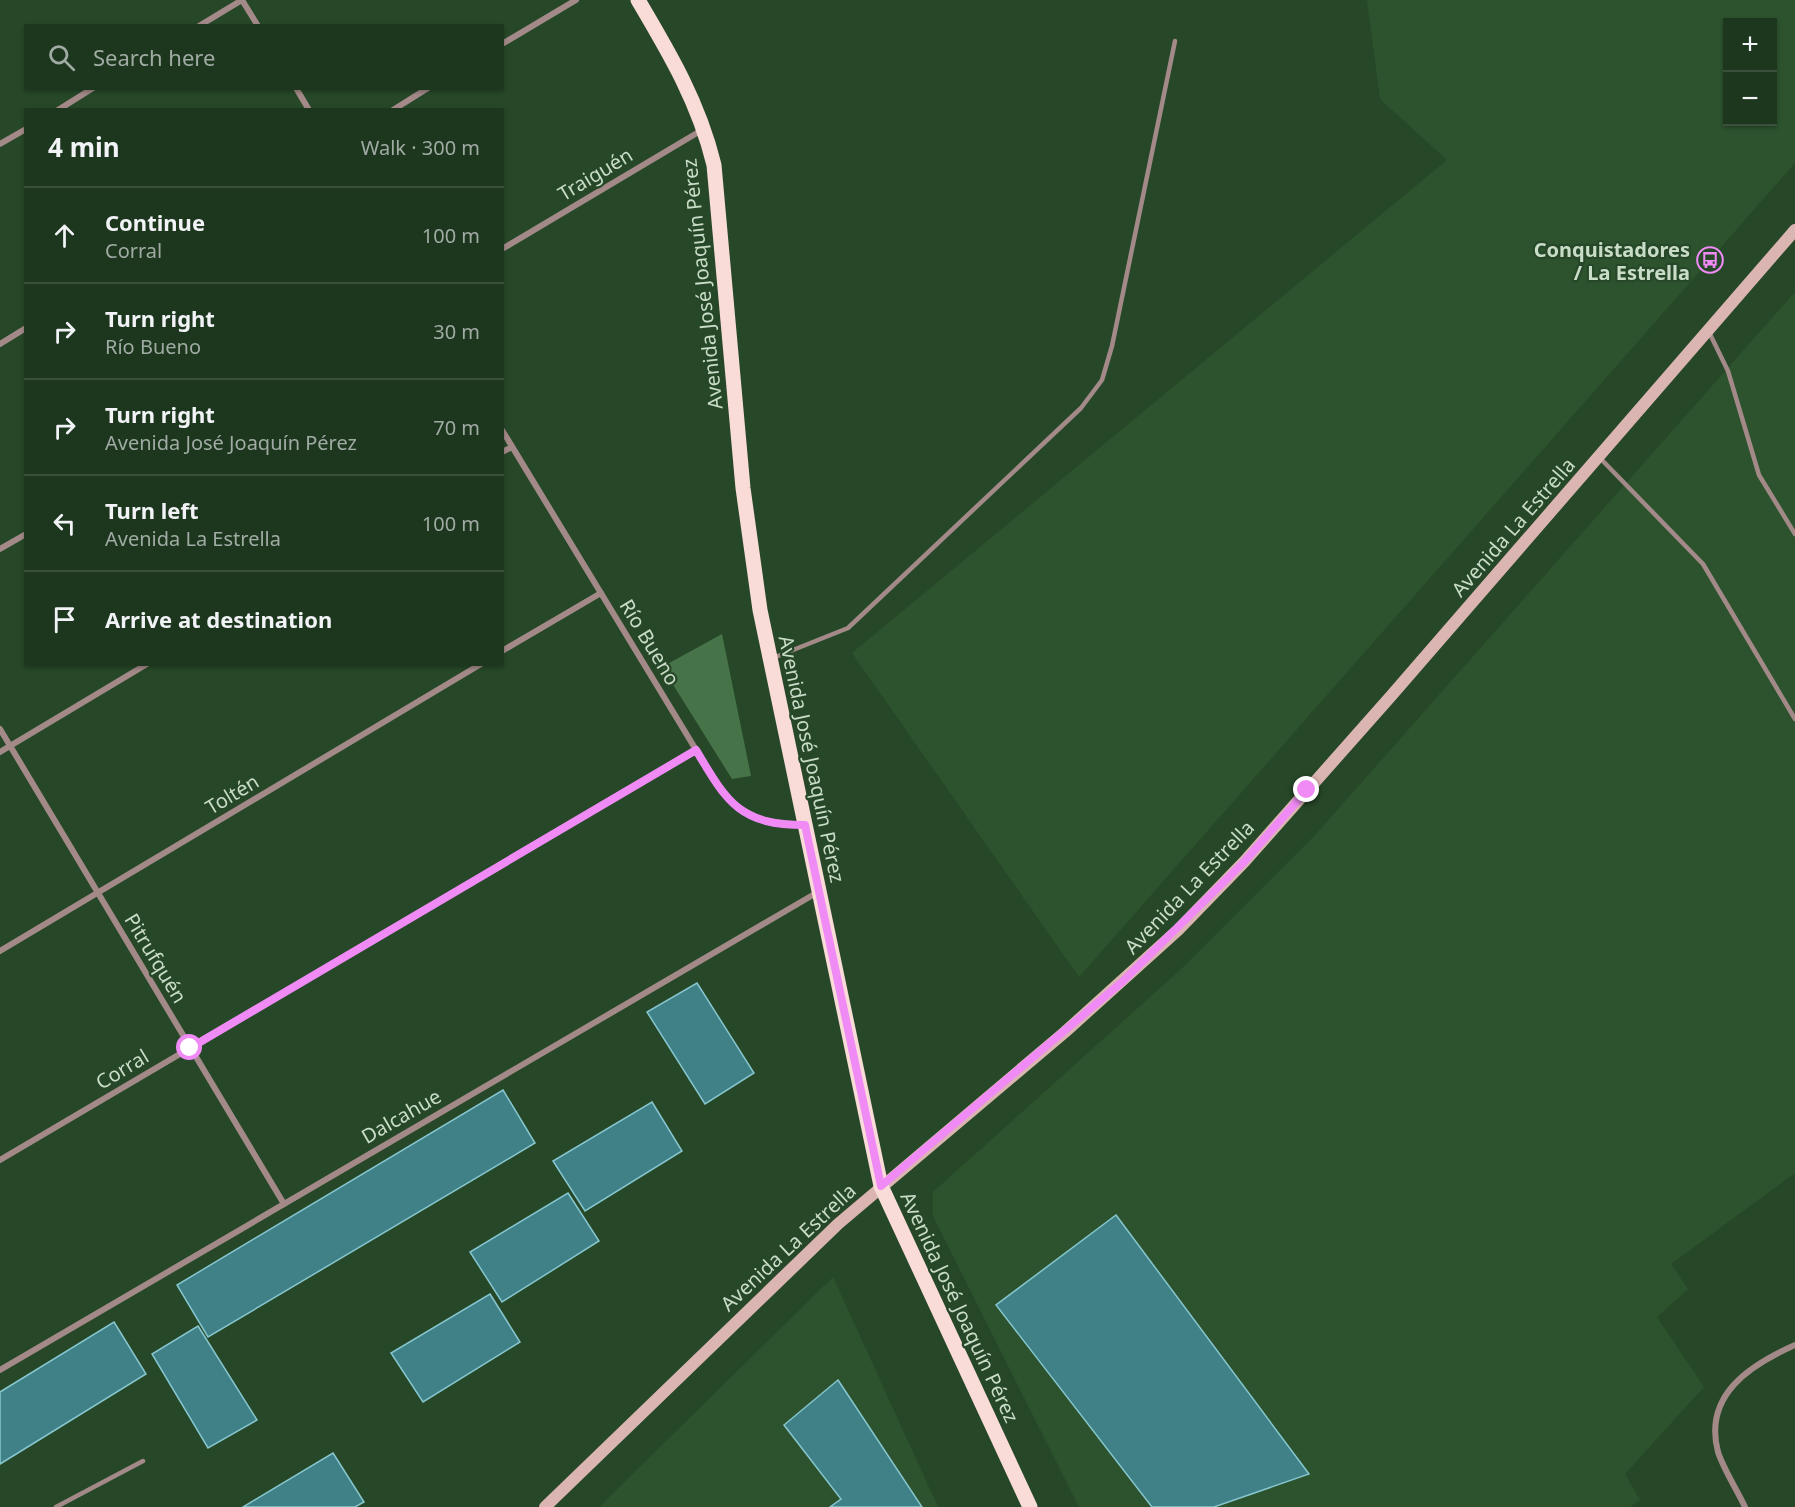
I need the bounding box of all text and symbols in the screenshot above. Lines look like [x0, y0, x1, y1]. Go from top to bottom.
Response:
map controls [1723, 18, 1777, 126]
button: + [1723, 18, 1777, 72]
search box [24, 24, 504, 90]
icon: search [45, 41, 78, 74]
text: Search here [93, 42, 215, 72]
button: − [1723, 72, 1777, 126]
text: 4 min [48, 129, 120, 165]
text: Walk · 300 m [361, 134, 480, 161]
street label: Traiguén [553, 141, 637, 207]
street label: Avenida José Joaquín Pérez [675, 157, 729, 411]
text: Continue [105, 207, 205, 237]
icon: ahead [48, 219, 81, 252]
text: 100 m [422, 222, 480, 249]
place label: Conquistadores / La Estrella [1534, 236, 1690, 286]
text: Corral [105, 237, 162, 264]
bus stop icon: Conquistadores / La Estrella [1695, 245, 1725, 275]
text: Turn right [105, 303, 215, 333]
icon: right [48, 315, 81, 348]
text: 30 m [433, 318, 480, 345]
text: Río Bueno [105, 333, 201, 360]
text: Turn right [105, 399, 215, 429]
icon: right [48, 411, 81, 444]
text: 70 m [433, 414, 480, 441]
text: Avenida José Joaquín Pérez [105, 429, 357, 456]
street label: Avenida La Estrella [1445, 452, 1581, 602]
text: Turn left [105, 495, 199, 525]
icon: left [48, 507, 81, 540]
text: 100 m [422, 510, 480, 537]
text: Avenida La Estrella [105, 525, 281, 552]
street label: Río Bueno [614, 594, 686, 690]
icon: arrive [48, 603, 81, 636]
text: Arrive at destination [105, 604, 332, 634]
street label: Avenida José Joaquín Pérez [773, 633, 851, 885]
street label: Toltén [200, 768, 264, 820]
route end [1293, 776, 1319, 802]
street label: Avenida La Estrella [1118, 814, 1260, 960]
street label: Pitrufquén [119, 908, 193, 1008]
route start [176, 1034, 202, 1060]
street label: Corral [91, 1043, 153, 1095]
street label: Dalcahue [356, 1082, 446, 1150]
street label: Avenida La Estrella [714, 1177, 862, 1317]
street label: Avenida José Joaquín Pérez [895, 1187, 1025, 1427]

